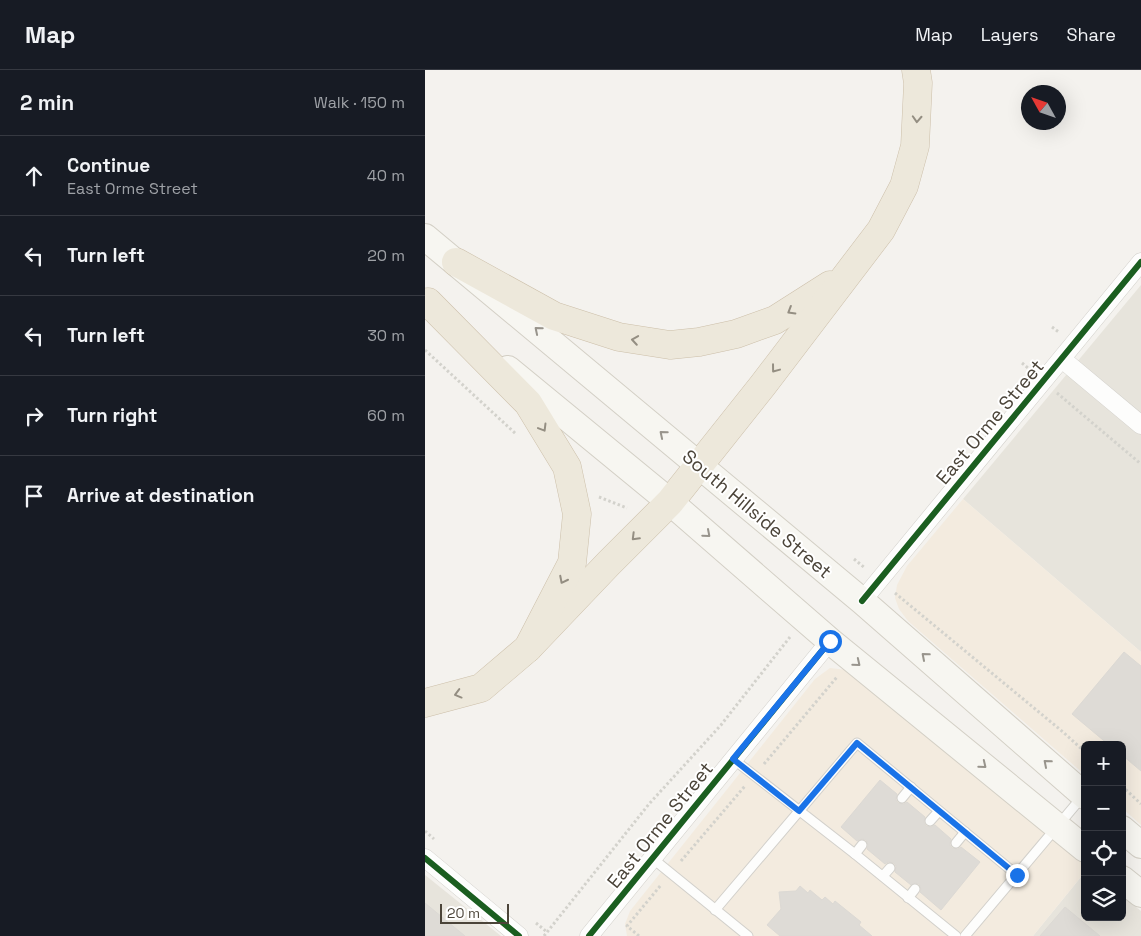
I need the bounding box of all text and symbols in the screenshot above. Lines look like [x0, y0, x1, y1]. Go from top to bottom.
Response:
text: Map [25, 19, 75, 50]
text: Map [915, 23, 953, 46]
text: Layers [981, 23, 1038, 46]
text: Share [1066, 23, 1116, 46]
north arrow [1021, 85, 1066, 130]
text: 2 min [20, 89, 74, 116]
text: Walk · 150 m [314, 92, 405, 113]
one-way arrow [911, 115, 922, 123]
text: Continue [67, 153, 150, 178]
icon: ahead [20, 162, 48, 190]
text: 40 m [367, 165, 405, 186]
text: East Orme Street [67, 178, 198, 199]
icon: left [20, 242, 48, 270]
text: Turn left [67, 243, 145, 268]
text: 20 m [367, 245, 405, 266]
one-way arrow [787, 304, 796, 314]
icon: left [20, 322, 48, 350]
text: Turn left [67, 323, 145, 348]
text: 30 m [367, 325, 405, 346]
one-way arrow [535, 328, 544, 336]
one-way arrow [630, 335, 638, 346]
street label: East Orme Street [930, 354, 1050, 490]
one-way arrow [772, 364, 781, 373]
icon: right [20, 402, 48, 430]
text: Turn right [67, 403, 157, 428]
text: 60 m [367, 405, 405, 426]
one-way arrow [536, 423, 546, 432]
one-way arrow [660, 432, 669, 440]
street label: South Hillside Street [677, 444, 837, 584]
icon: arrive [20, 482, 48, 510]
text: Arrive at destination [67, 483, 255, 508]
one-way arrow [701, 529, 710, 538]
one-way arrow [632, 531, 641, 540]
one-way arrow [559, 575, 569, 584]
route start [819, 630, 842, 653]
one-way arrow [921, 653, 930, 662]
one-way arrow [851, 657, 860, 666]
one-way arrow [454, 689, 462, 699]
map controls [1081, 741, 1126, 921]
button: + [1081, 741, 1126, 786]
street label: East Orme Street [601, 757, 719, 893]
one-way arrow [977, 760, 986, 769]
one-way arrow [1044, 760, 1053, 769]
button: − [1081, 786, 1126, 831]
button: locate [1081, 831, 1126, 876]
route end [1006, 864, 1029, 887]
button: layers [1081, 876, 1126, 921]
scale bar [440, 901, 509, 924]
text: 20 m [447, 904, 480, 922]

